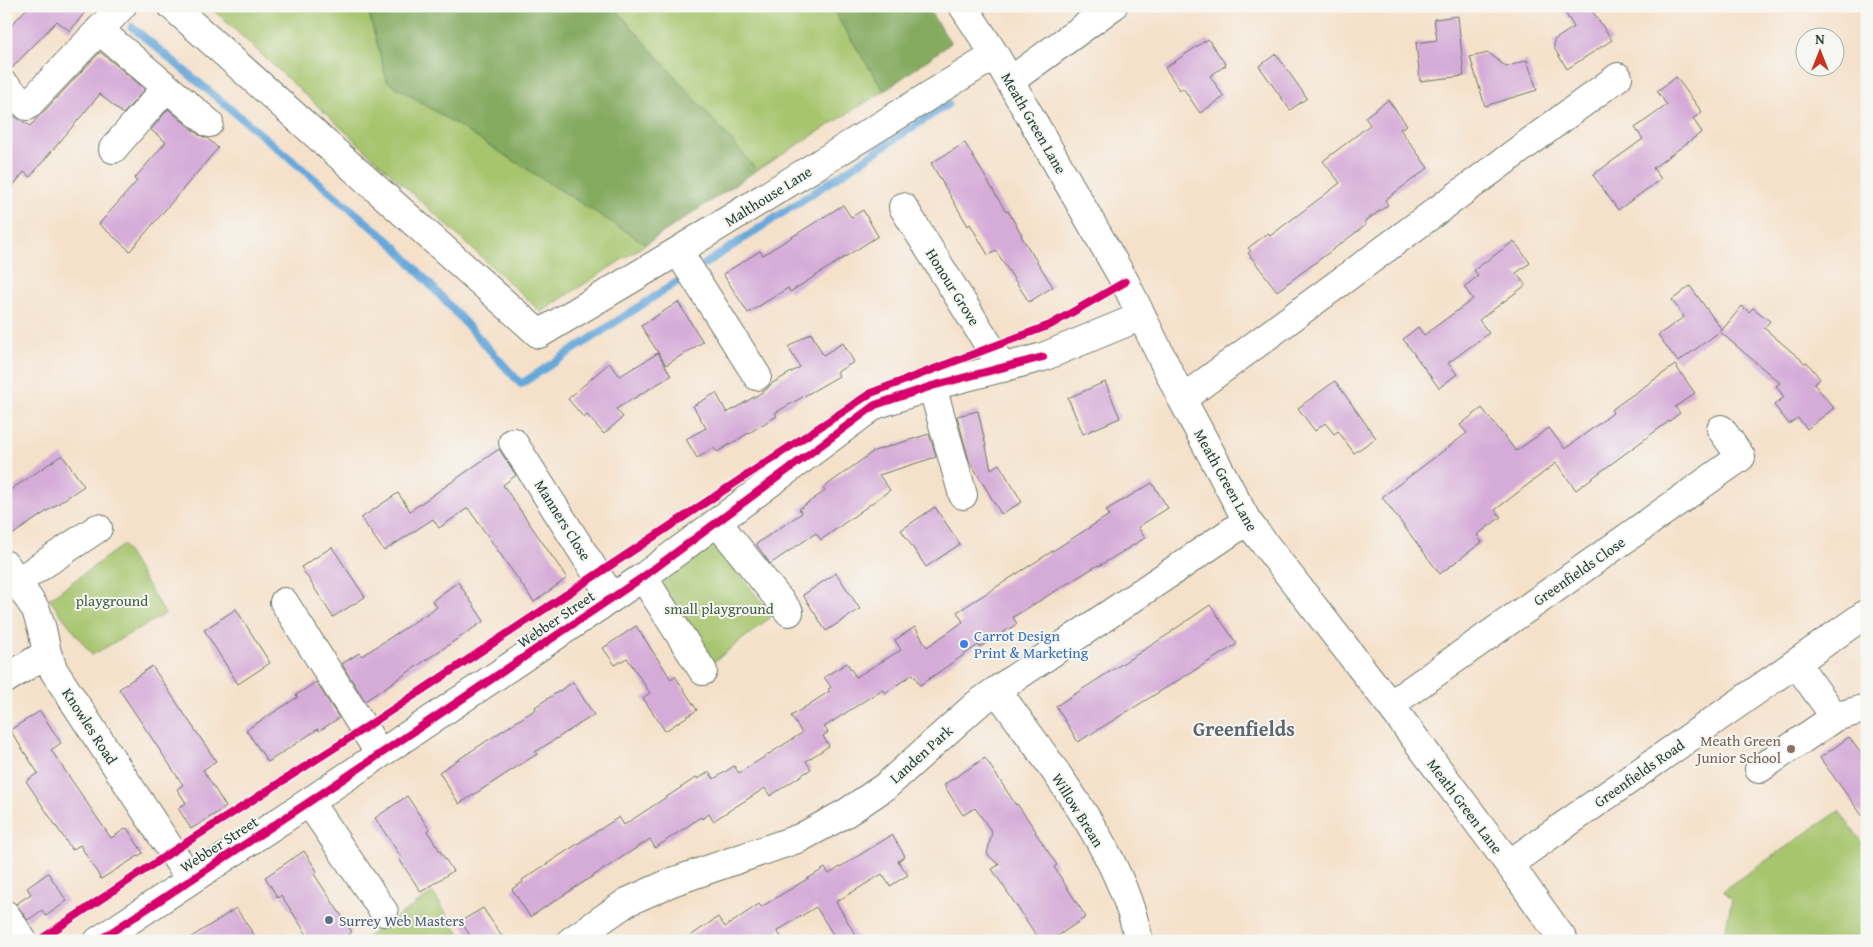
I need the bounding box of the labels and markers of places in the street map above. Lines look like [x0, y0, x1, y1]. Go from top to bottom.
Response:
place label: Carrot Design Print & Marketing [974, 625, 1089, 663]
marker: Carrot Design Print & Marketing [958, 638, 970, 650]
place label: Meath Green Junior School [1695, 730, 1782, 768]
marker: Meath Green Junior School [1785, 743, 1797, 755]
place label: Surrey Web Masters [339, 910, 465, 931]
marker: Surrey Web Masters [323, 914, 335, 926]

